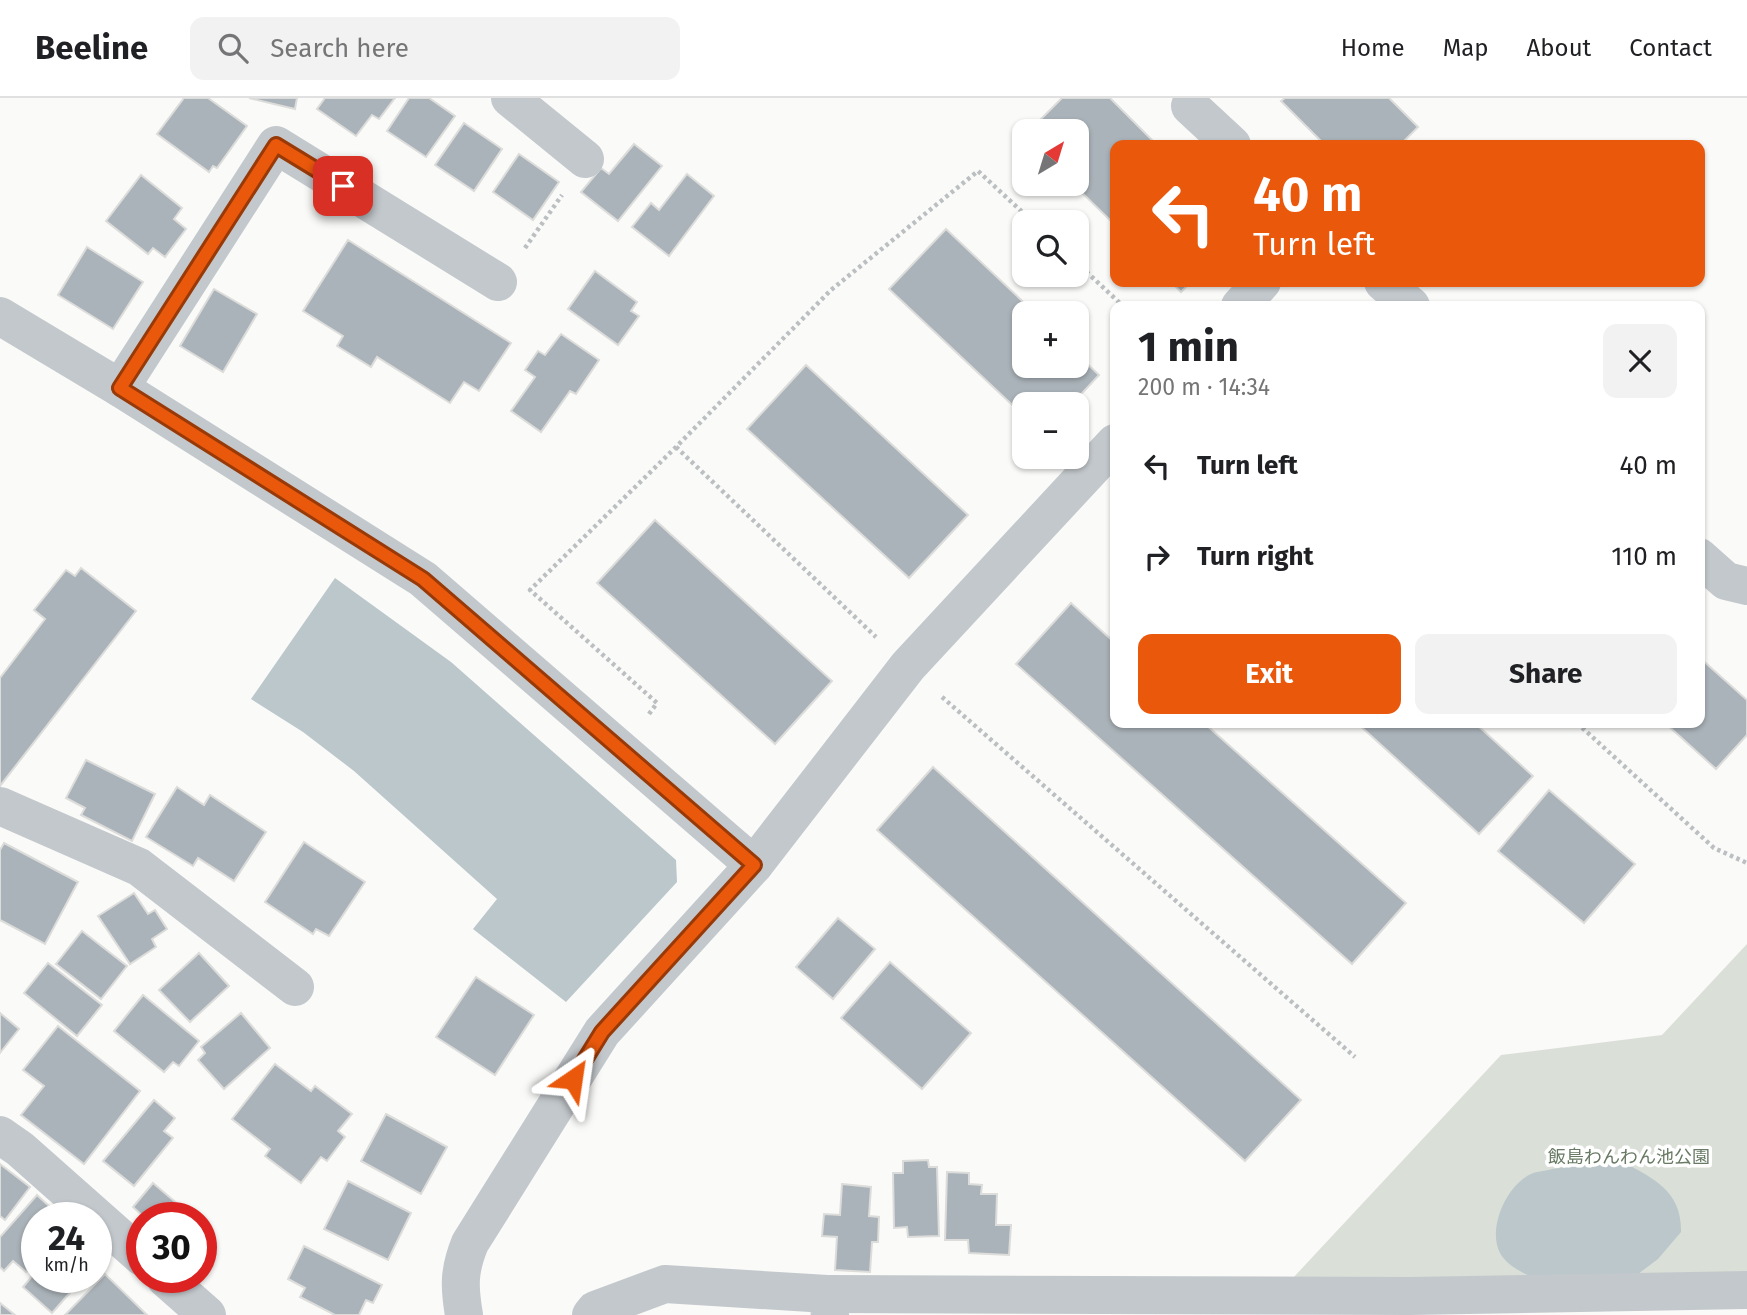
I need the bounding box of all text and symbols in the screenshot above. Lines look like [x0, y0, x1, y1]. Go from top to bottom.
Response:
search box [190, 17, 680, 80]
text: Beeline [35, 28, 148, 68]
icon: search [214, 29, 252, 67]
text: Search here [270, 33, 409, 64]
text: Home [1341, 34, 1405, 62]
text: Map [1443, 34, 1489, 62]
text: About [1527, 34, 1591, 62]
text: Contact [1629, 34, 1712, 62]
north arrow [1012, 119, 1088, 196]
map controls [1012, 119, 1089, 469]
pin [313, 156, 373, 216]
text: 40 m [1253, 165, 1362, 224]
icon: arrive [324, 167, 362, 205]
icon: left [1138, 168, 1229, 259]
button: search [1012, 210, 1089, 287]
text: Turn left [1253, 225, 1375, 263]
button: + [1012, 301, 1089, 378]
text: 1 min [1138, 322, 1239, 372]
button: close [1603, 324, 1677, 398]
text: 200 m · 14:34 [1138, 373, 1270, 401]
button: − [1012, 392, 1089, 469]
icon: left [1138, 447, 1176, 485]
text: Turn left [1197, 450, 1298, 481]
text: 40 m [1619, 450, 1677, 481]
icon: right [1138, 538, 1176, 576]
text: Turn right [1197, 541, 1314, 572]
text: 110 m [1611, 541, 1677, 572]
button: Exit [1138, 634, 1401, 714]
button: Share [1415, 634, 1677, 714]
position arrow [536, 1042, 610, 1116]
park label: 飯島わんわん池公園 [1548, 1146, 1710, 1168]
speed limit sign: 30 [126, 1202, 217, 1293]
text: 24 [48, 1217, 85, 1259]
text: km/h [44, 1254, 89, 1276]

